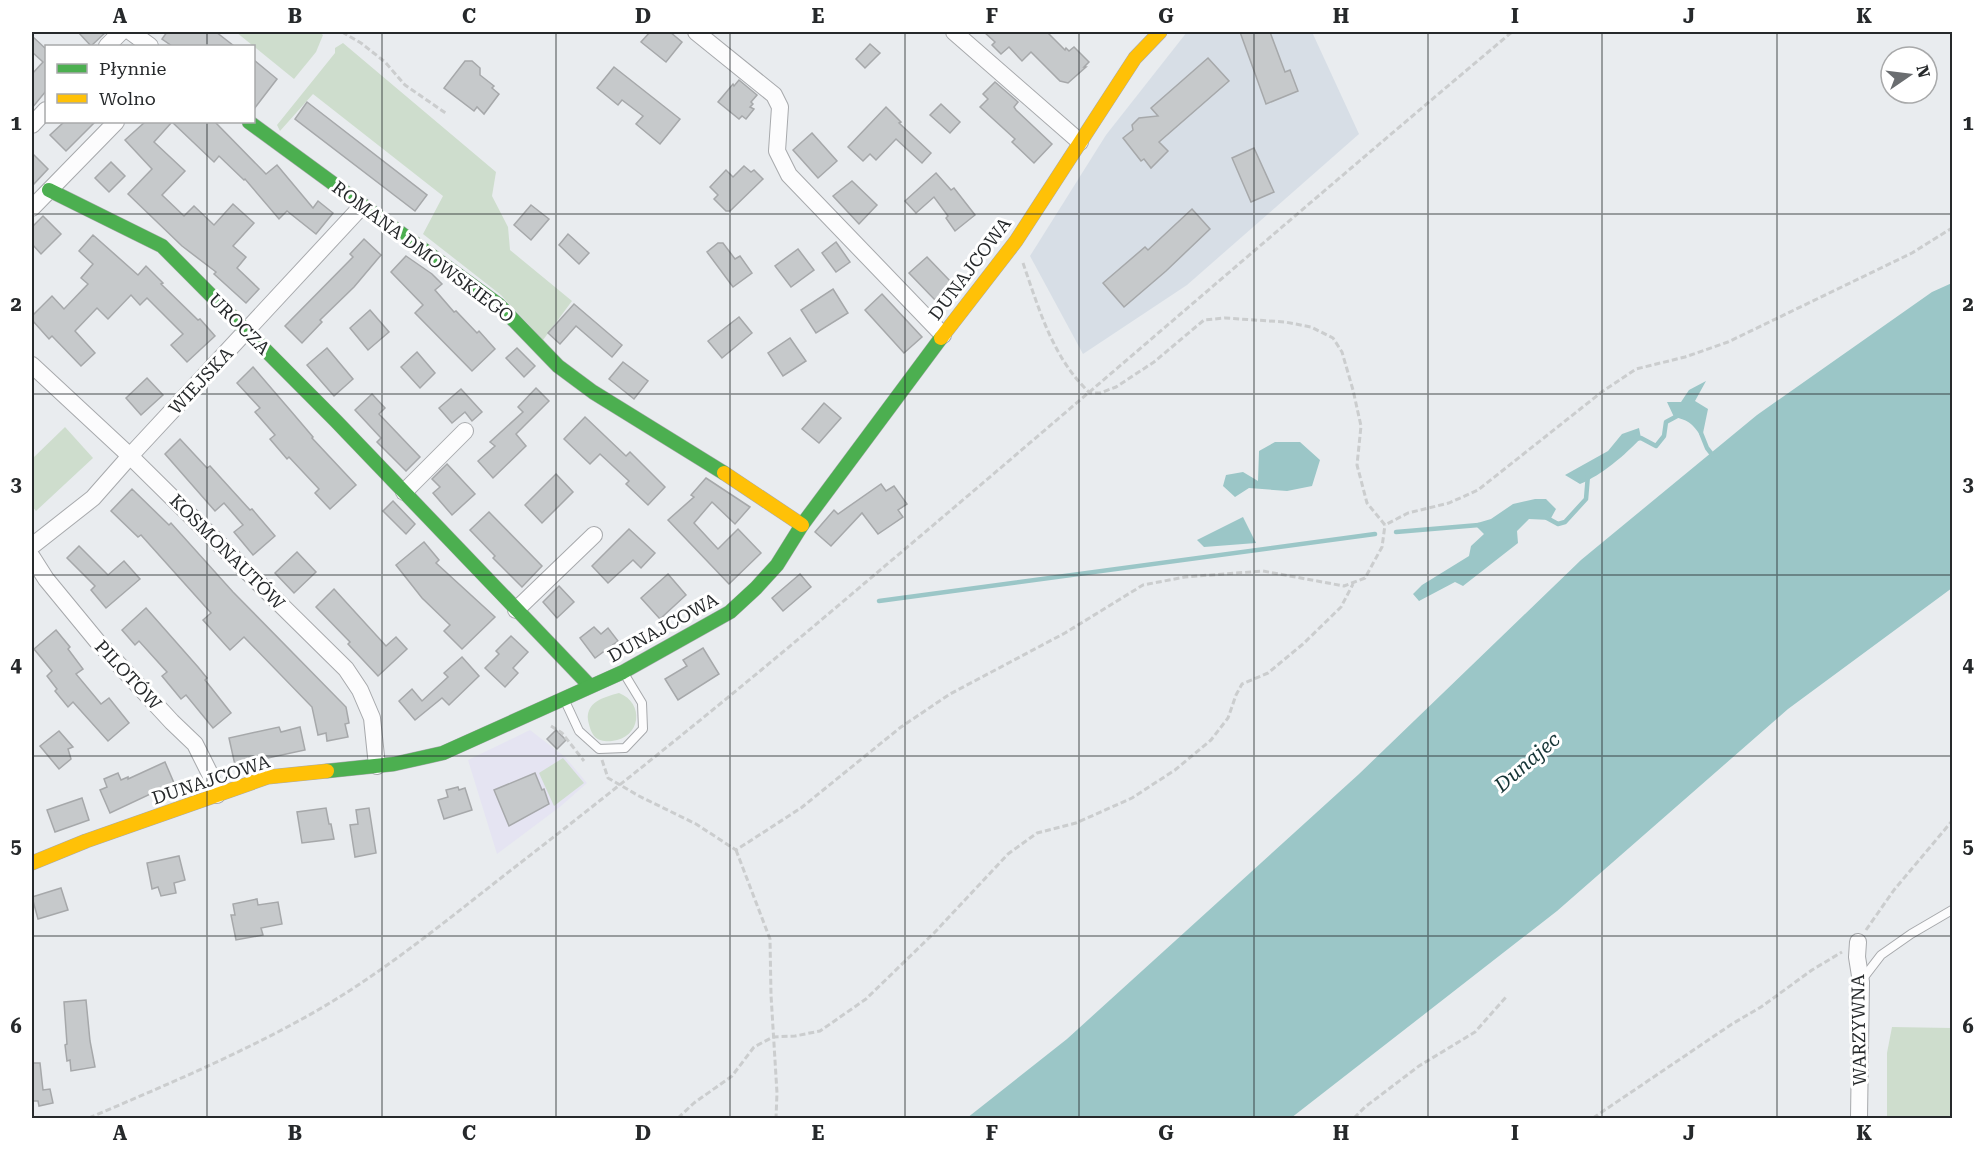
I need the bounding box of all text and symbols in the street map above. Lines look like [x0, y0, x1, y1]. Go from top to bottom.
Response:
text: A [113, 4, 128, 28]
text: B [288, 4, 302, 28]
text: C [462, 4, 476, 28]
text: D [635, 4, 651, 28]
text: E [812, 4, 825, 28]
text: F [986, 4, 998, 28]
text: G [1158, 4, 1174, 28]
text: H [1333, 4, 1349, 28]
text: I [1511, 4, 1519, 28]
text: J [1683, 4, 1695, 28]
text: K [1856, 4, 1872, 28]
legend [45, 45, 255, 123]
north arrow [1879, 45, 1939, 105]
text: Płynnie [99, 58, 166, 79]
text: N [1912, 63, 1934, 80]
text: Wolno [99, 88, 156, 109]
text: 1 [10, 111, 22, 135]
text: 1 [1962, 111, 1974, 135]
street label: ROMANA DMOWSKIEGO [328, 176, 518, 327]
street label: DUNAJCOWA [924, 213, 1015, 324]
street label: UROCZA [204, 289, 275, 359]
text: 2 [10, 292, 22, 316]
text: 2 [1962, 292, 1974, 316]
street label: WIEJSKA [164, 342, 237, 419]
text: 3 [10, 472, 22, 496]
text: 3 [1962, 472, 1974, 496]
street label: KOSMONAUTÓW [166, 490, 290, 614]
street label: DUNAJCOWA [604, 588, 722, 667]
street label: PILOTÓW [91, 636, 166, 714]
text: 4 [10, 653, 22, 677]
text: 4 [1962, 653, 1974, 677]
water label: Dunajec [1489, 727, 1565, 798]
street label: DUNAJCOWA [149, 750, 273, 808]
text: 5 [10, 834, 22, 858]
text: 5 [1962, 834, 1974, 858]
street label: WARZYWNA [1847, 974, 1870, 1086]
text: 6 [10, 1014, 22, 1038]
text: 6 [1962, 1014, 1974, 1038]
text: A [113, 1121, 128, 1145]
text: B [288, 1121, 302, 1145]
text: C [462, 1121, 476, 1145]
text: D [635, 1121, 651, 1145]
text: E [812, 1121, 825, 1145]
text: F [986, 1121, 998, 1145]
text: G [1158, 1121, 1174, 1145]
text: H [1333, 1121, 1349, 1145]
text: I [1511, 1121, 1519, 1145]
text: J [1683, 1121, 1695, 1145]
text: K [1856, 1121, 1872, 1145]

